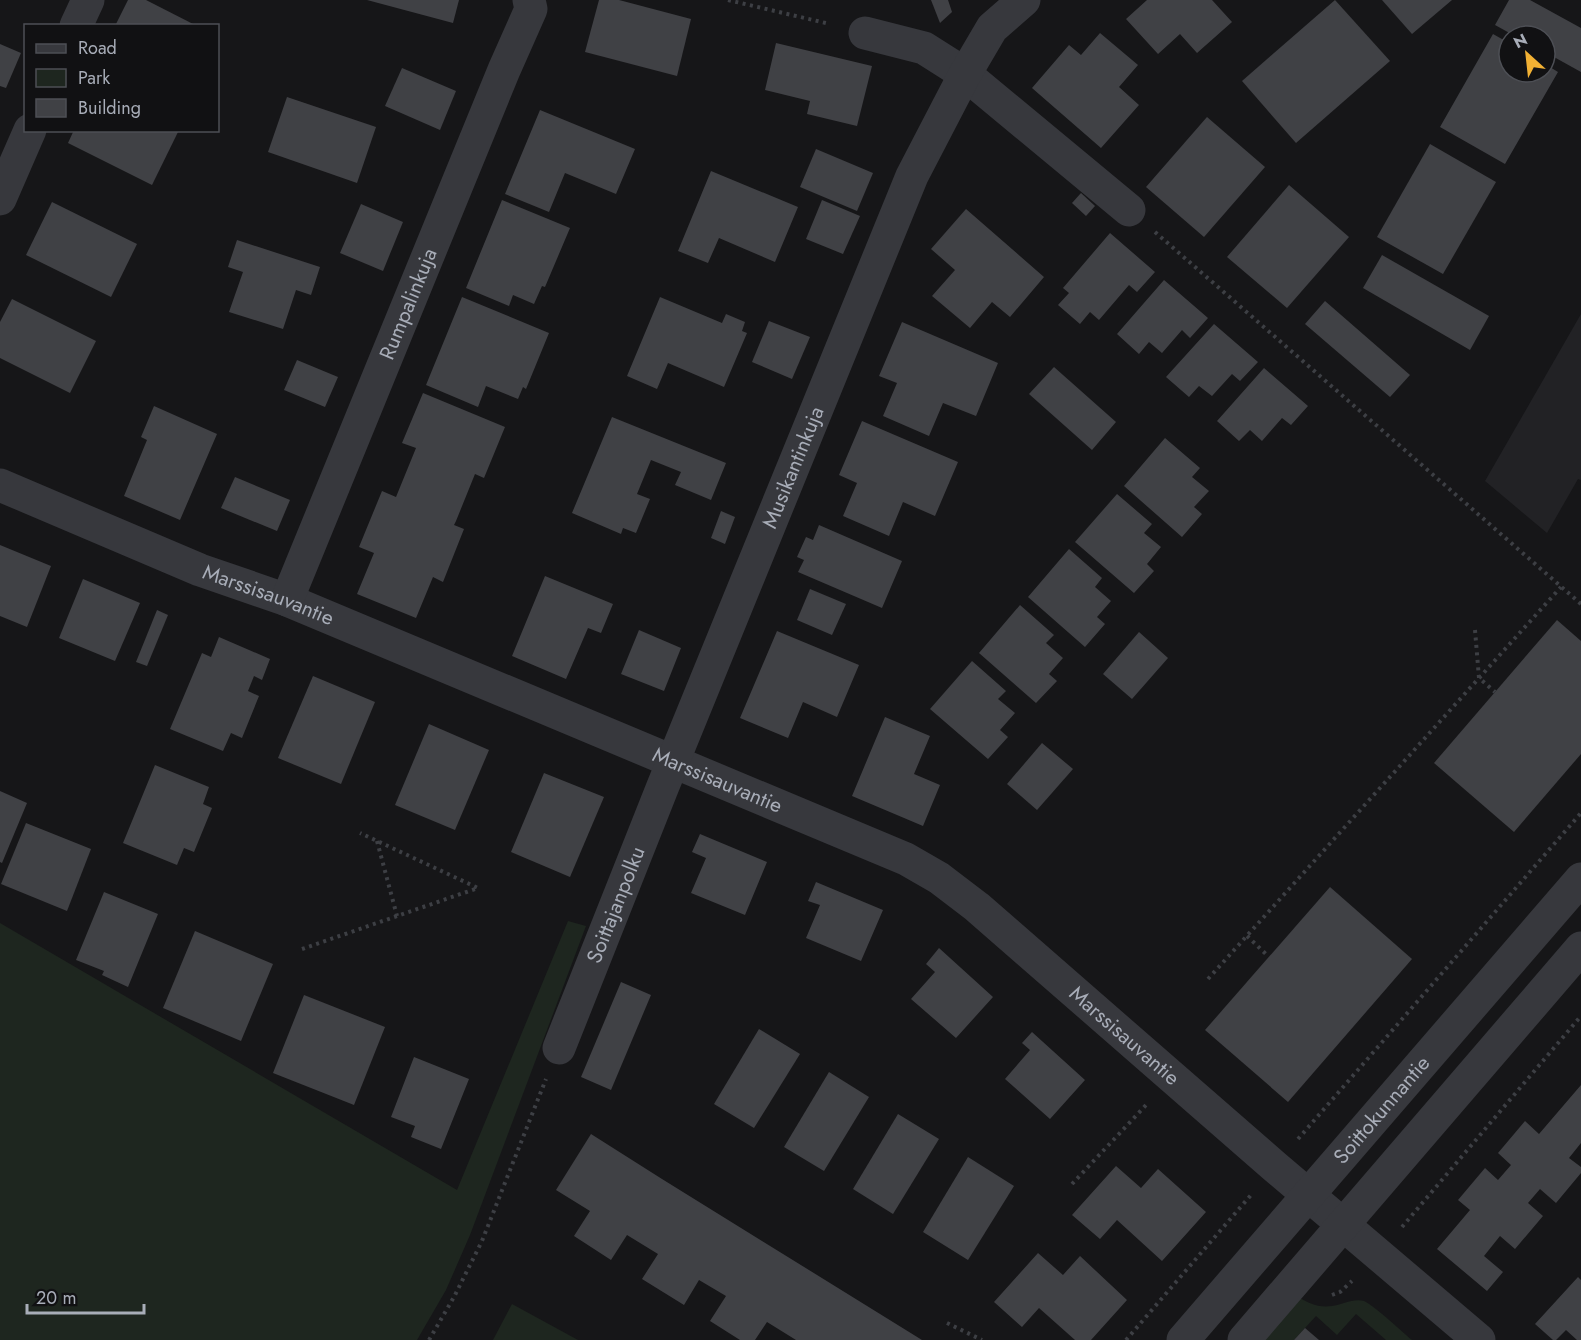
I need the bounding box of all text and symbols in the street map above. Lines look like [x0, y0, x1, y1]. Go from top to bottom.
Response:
legend [24, 24, 219, 132]
north arrow [1497, 24, 1557, 84]
text: N [1510, 28, 1531, 54]
text: Road [78, 35, 117, 61]
text: Park [78, 65, 110, 91]
text: Building [78, 95, 141, 121]
street label: Rumpalinkuja [372, 244, 444, 364]
street label: Musikantinkuja [755, 402, 831, 533]
street label: Marssisauvantie [199, 557, 339, 633]
street label: Marssisauvantie [648, 740, 787, 821]
street label: Soittajanpolku [579, 842, 653, 968]
street label: Marssisauvantie [1063, 979, 1187, 1092]
street label: Soittokunnantie [1326, 1049, 1437, 1171]
scale bar [27, 1277, 144, 1315]
text: 20 m [36, 1285, 76, 1311]

